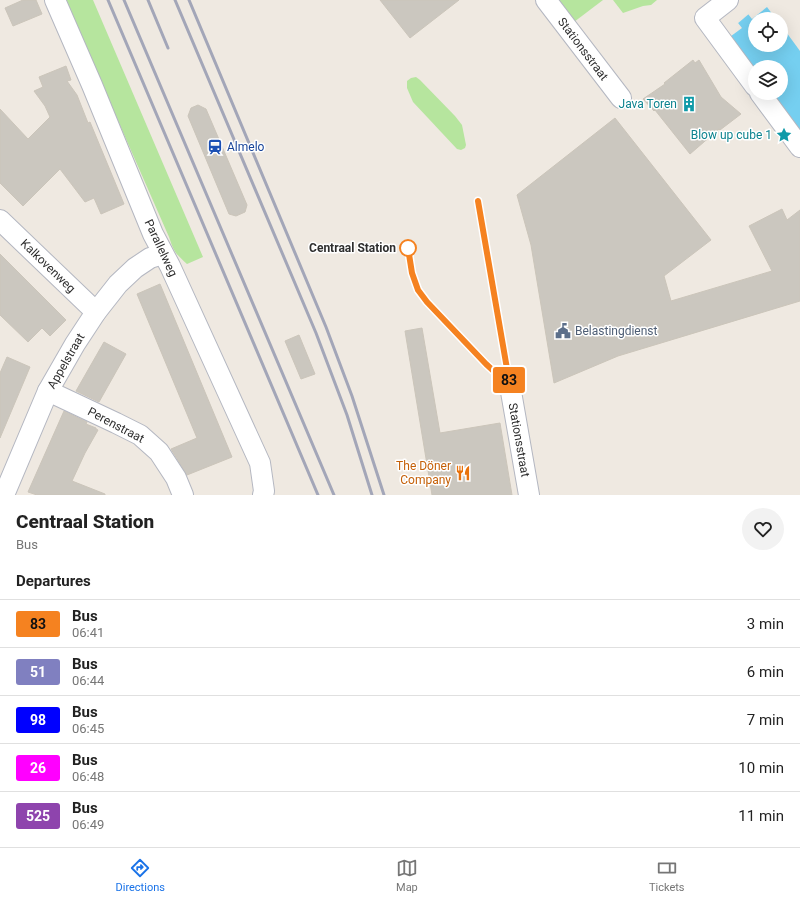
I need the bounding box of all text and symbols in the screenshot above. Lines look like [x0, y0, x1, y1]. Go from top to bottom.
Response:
map controls [748, 12, 788, 100]
button: locate [748, 12, 788, 52]
street label: Stationsstraat [555, 15, 611, 83]
button: layers [748, 60, 788, 100]
building icon: Java Toren [680, 95, 698, 113]
place label: Java Toren [619, 97, 677, 111]
place icon: Blow up cube 1 [775, 126, 793, 144]
place label: Blow up cube 1 [691, 128, 772, 142]
station icon: Almelo [206, 138, 224, 156]
place label: Almelo [227, 140, 265, 154]
street label: Parallelweg [142, 217, 180, 279]
street label: Kalkovenweg [18, 236, 78, 296]
marker: Centraal Station [399, 239, 417, 257]
place label: Centraal Station [309, 241, 396, 255]
public building icon: Belastingdienst [554, 322, 572, 340]
place label: Belastingdienst [575, 324, 658, 338]
street label: Appelstraat [45, 331, 87, 391]
line badge: 83 [491, 367, 527, 393]
text: 83 [501, 372, 517, 388]
street label: Stationsstraat [506, 402, 532, 478]
street label: Perenstraat [85, 404, 147, 446]
place label: The Döner Company [396, 459, 451, 487]
restaurant icon: The Döner Company [454, 464, 472, 482]
button: heart [742, 508, 784, 550]
text: Centraal Station [16, 510, 154, 533]
text: Bus [16, 537, 38, 552]
text: Departures [16, 572, 91, 590]
text: Bus [72, 607, 98, 625]
text: 3 min [747, 615, 784, 633]
text: 83 [30, 616, 46, 632]
text: 06:41 [72, 625, 104, 640]
text: Bus [72, 655, 98, 673]
text: 6 min [747, 663, 784, 681]
text: 51 [30, 664, 46, 680]
text: 06:44 [72, 673, 104, 688]
text: Bus [72, 703, 98, 721]
text: 7 min [747, 711, 784, 729]
text: 98 [30, 712, 46, 728]
text: 06:45 [72, 721, 104, 736]
text: Bus [72, 751, 98, 769]
text: 10 min [738, 759, 784, 777]
text: 26 [30, 760, 46, 776]
text: 06:48 [72, 769, 104, 784]
text: Bus [72, 799, 98, 817]
text: 11 min [738, 807, 784, 825]
text: 525 [26, 808, 50, 824]
text: 06:49 [72, 817, 104, 832]
tab: Directions [116, 857, 165, 894]
tab: Map [396, 857, 418, 894]
tab: Tickets [649, 857, 685, 894]

